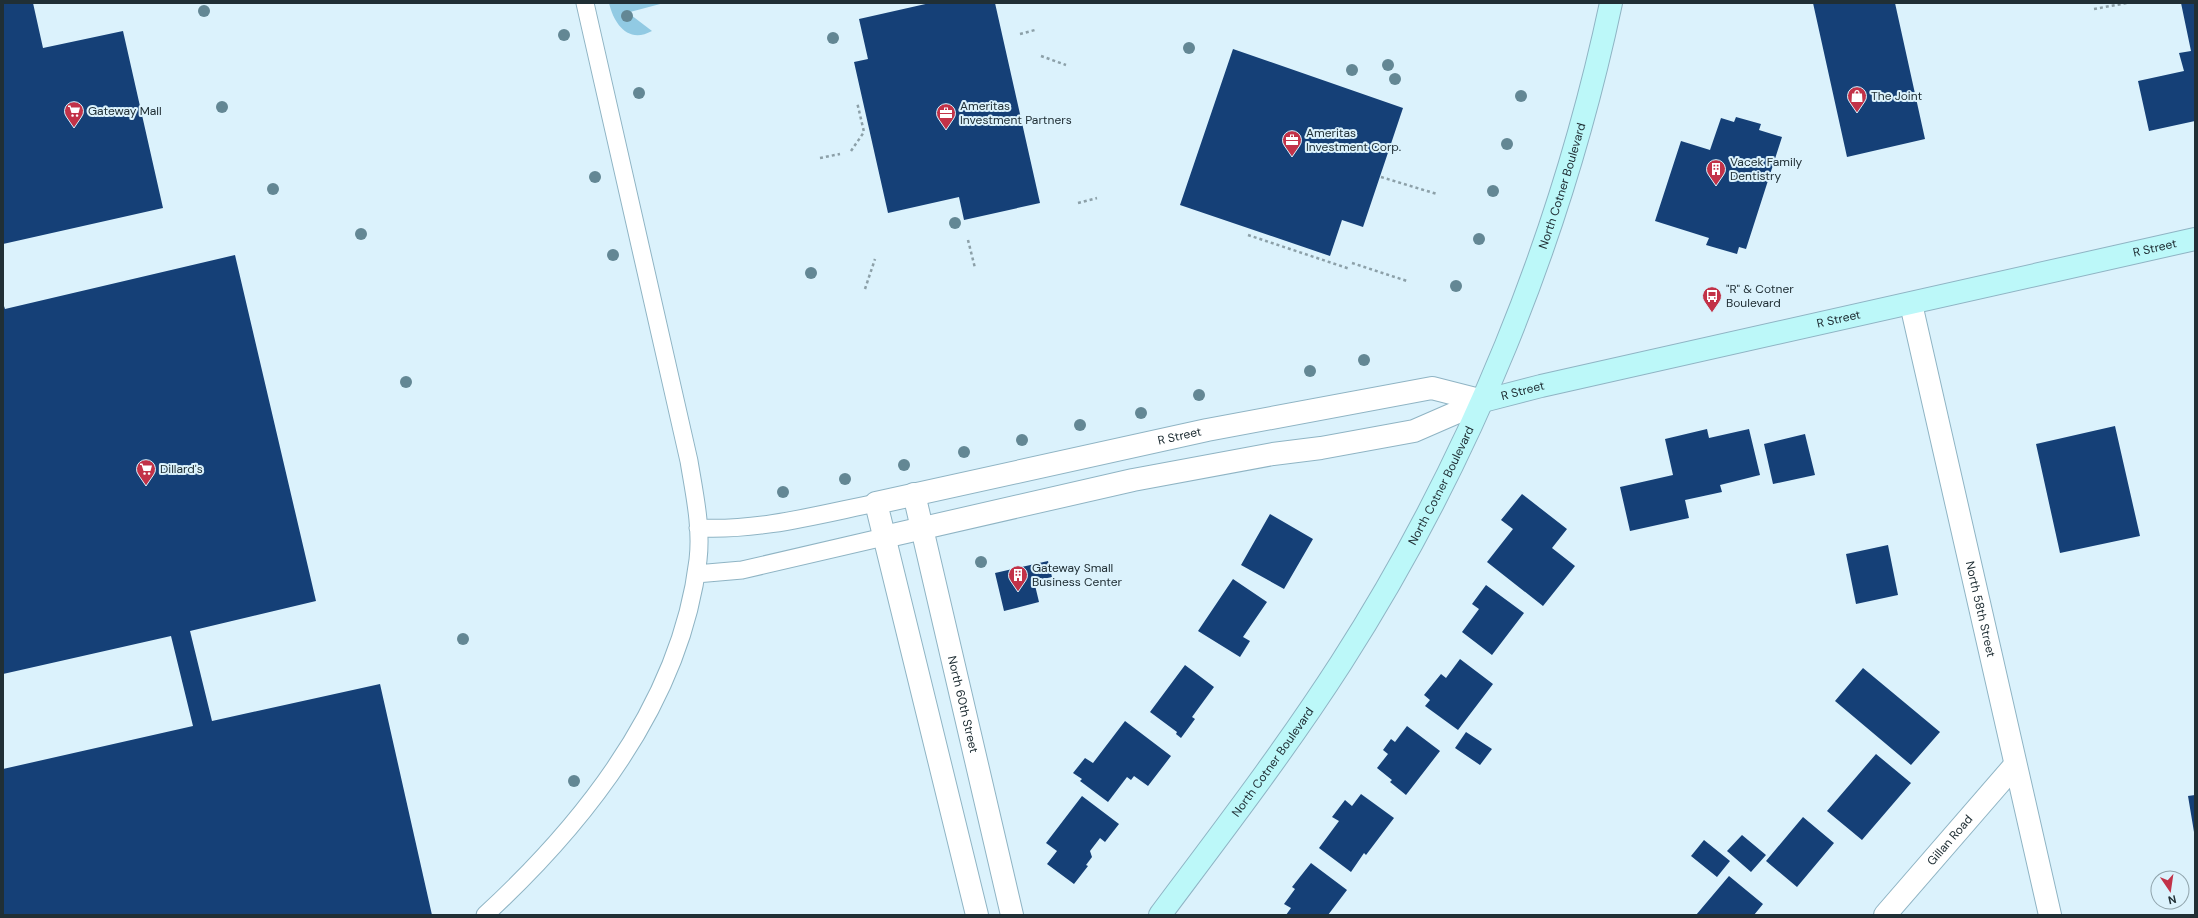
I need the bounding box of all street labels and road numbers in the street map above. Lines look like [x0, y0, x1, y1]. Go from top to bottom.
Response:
street label: North Cotner Boulevard [1535, 121, 1589, 251]
street label: R Street [2131, 235, 2178, 261]
street label: R Street [1815, 306, 1862, 332]
street label: R Street [1499, 377, 1546, 404]
street label: R Street [1156, 423, 1203, 449]
street label: North Cotner Boulevard [1404, 424, 1478, 548]
street label: North 58th Street [1962, 560, 1999, 659]
street label: North 60th Street [944, 654, 982, 755]
street label: North Cotner Boulevard [1228, 704, 1317, 820]
street label: Gillan Road [1924, 812, 1976, 869]

